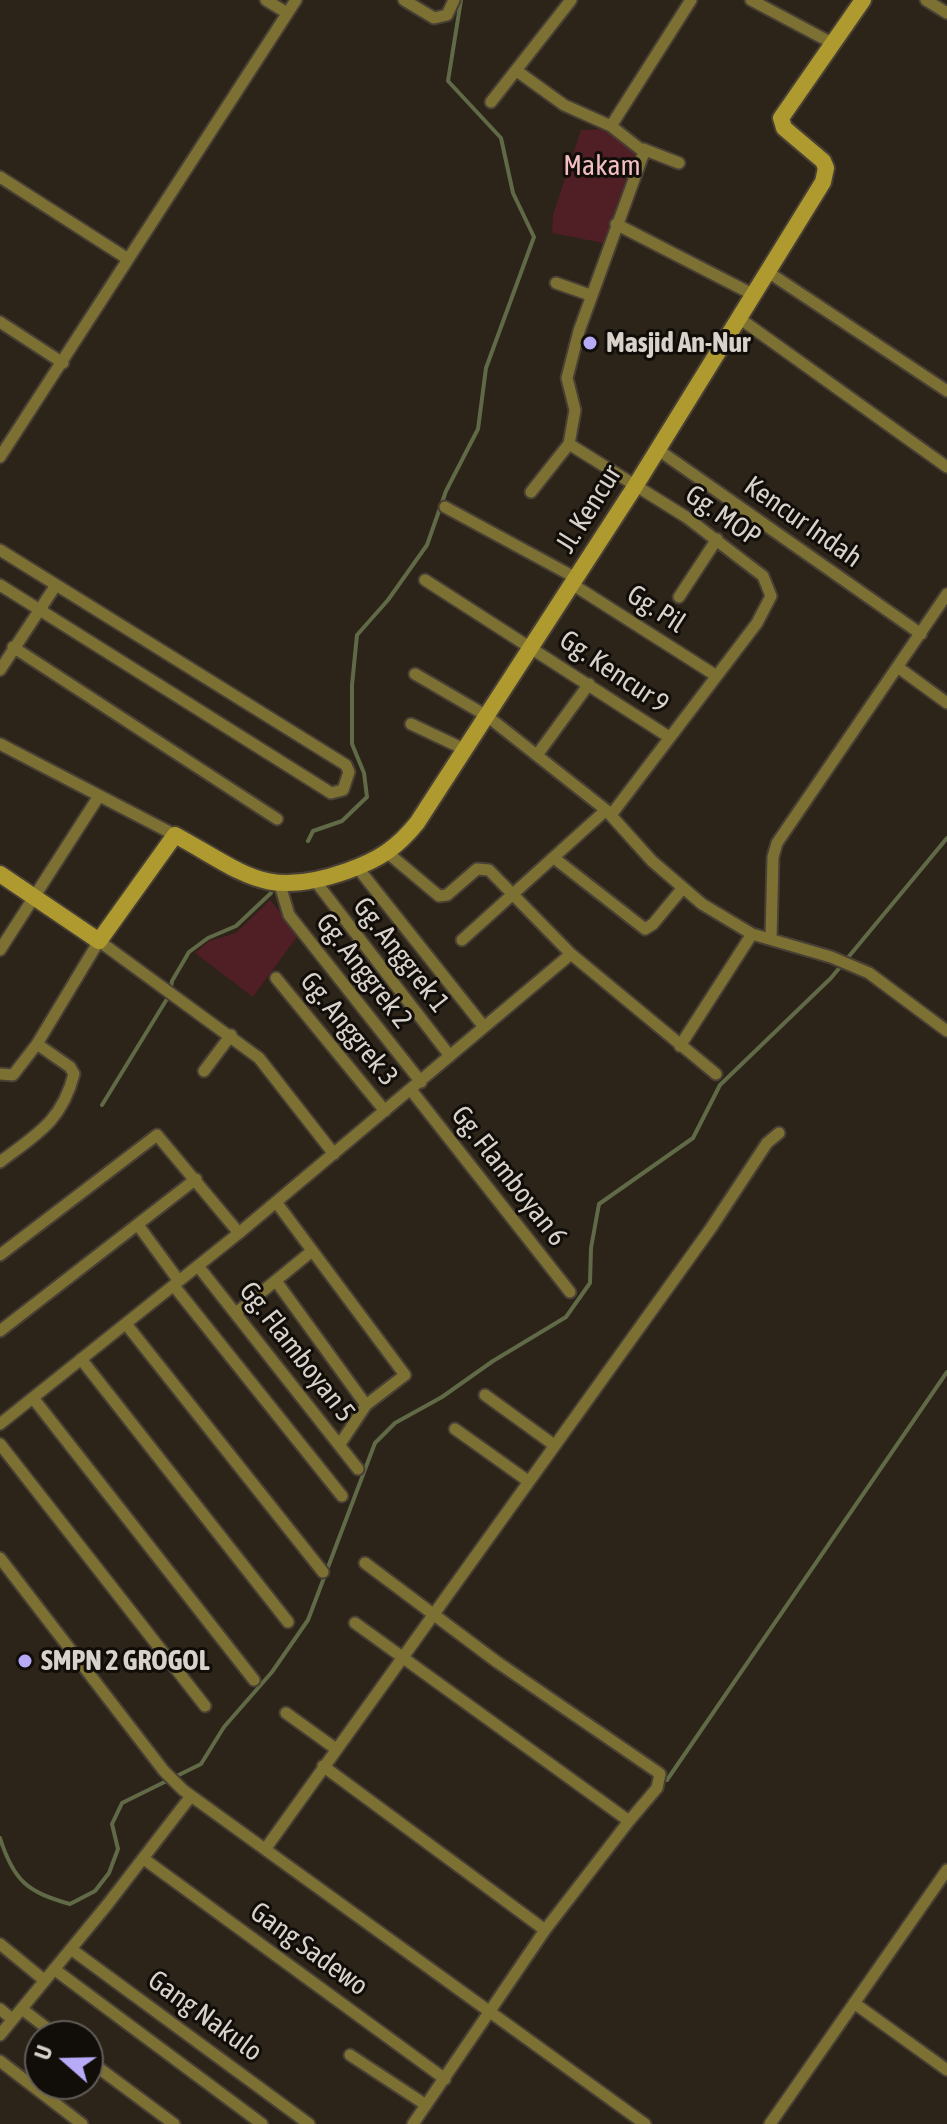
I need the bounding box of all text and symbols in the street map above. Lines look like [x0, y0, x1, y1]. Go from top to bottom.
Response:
park label: Makam [563, 149, 641, 183]
place label: Masjid An-Nur [606, 326, 750, 360]
marker: Masjid An-Nur [581, 334, 599, 352]
street label: Jl. Kencur [549, 459, 629, 559]
street label: Kencur Indah [738, 469, 868, 575]
street label: Gg. MOP [679, 478, 767, 554]
street label: Gg. Pil [621, 578, 691, 640]
street label: Gg. Kencur 9 [553, 623, 675, 721]
street label: Gg. Anggrek 1 [346, 891, 456, 1019]
street label: Gg. Anggrek 2 [309, 907, 419, 1035]
street label: Gg. Anggrek 3 [293, 965, 405, 1093]
street label: Gg. Flamboyan 6 [444, 1099, 574, 1253]
street label: Gg. Flamboyan 5 [232, 1275, 362, 1429]
place label: SMPN 2 GROGOL [41, 1644, 210, 1678]
marker: SMPN 2 GROGOL [16, 1652, 34, 1670]
street label: Gang Sadewo [244, 1895, 374, 2003]
street label: Gang Nakulo [141, 1963, 269, 2069]
north arrow [24, 2020, 104, 2100]
text: U [29, 2042, 58, 2063]

